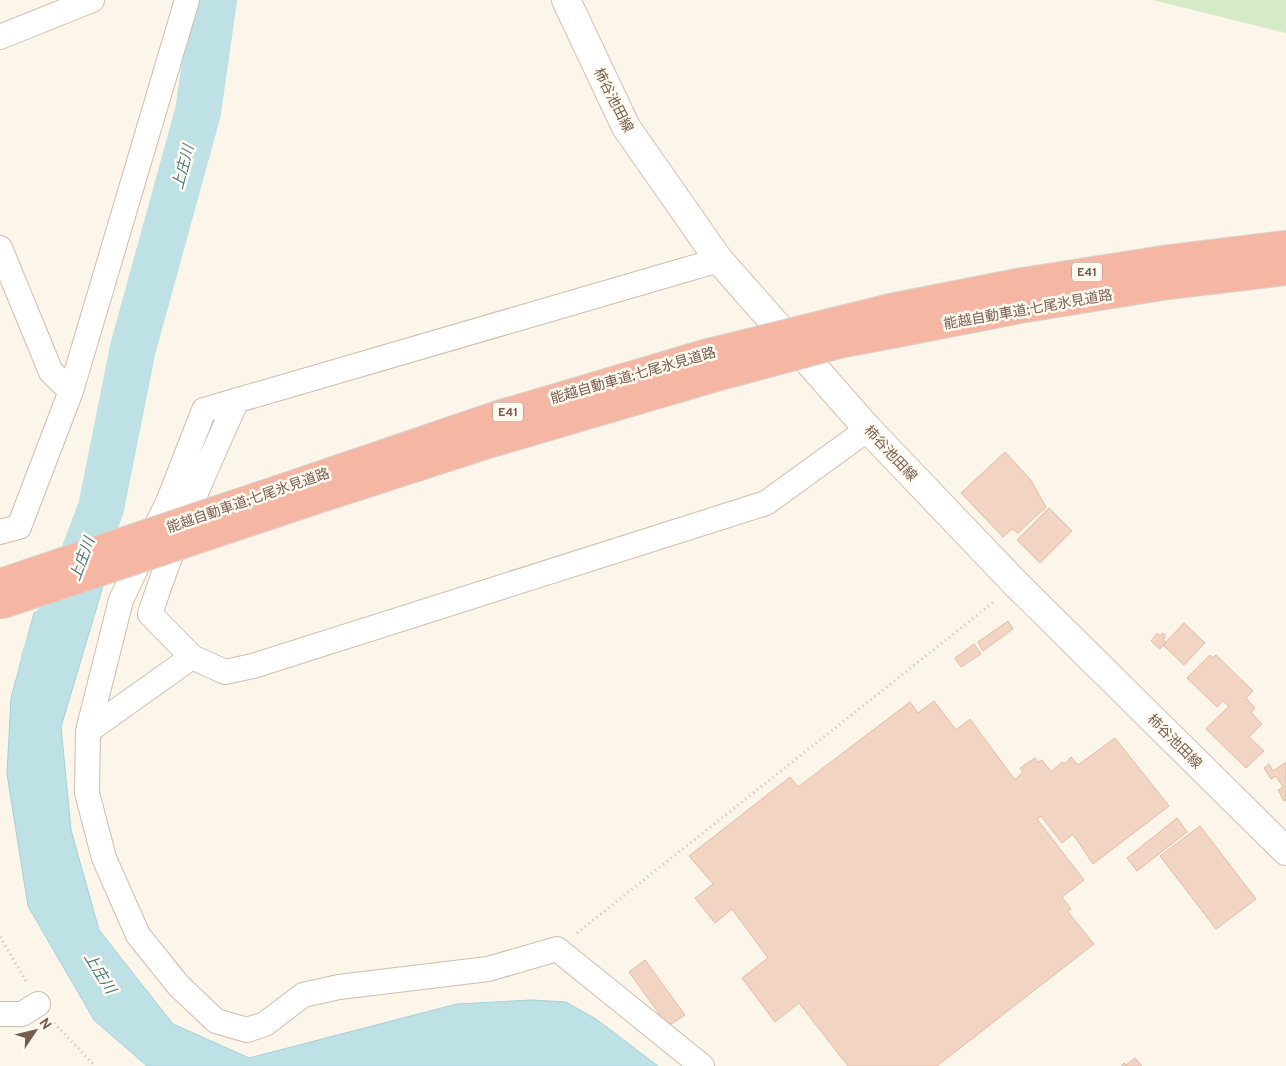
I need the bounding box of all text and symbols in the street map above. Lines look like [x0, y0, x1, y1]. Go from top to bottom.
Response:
street label: 柿谷池田線 [589, 66, 636, 136]
water label: 上庄川 [169, 141, 200, 192]
road number: E41 [1072, 262, 1102, 282]
street label: 能越自動車道;七尾氷見道路 [942, 286, 1114, 334]
street label: 能越自動車道;七尾氷見道路 [549, 344, 718, 408]
road number: E41 [493, 402, 523, 422]
street label: 柿谷池田線 [860, 423, 920, 485]
street label: 能越自動車道;七尾氷見道路 [164, 465, 332, 537]
water label: 上庄川 [67, 533, 101, 584]
street label: 柿谷池田線 [1143, 711, 1205, 773]
water label: 上庄川 [79, 950, 120, 1000]
north arrow [10, 1006, 60, 1056]
text: N [35, 1015, 54, 1033]

